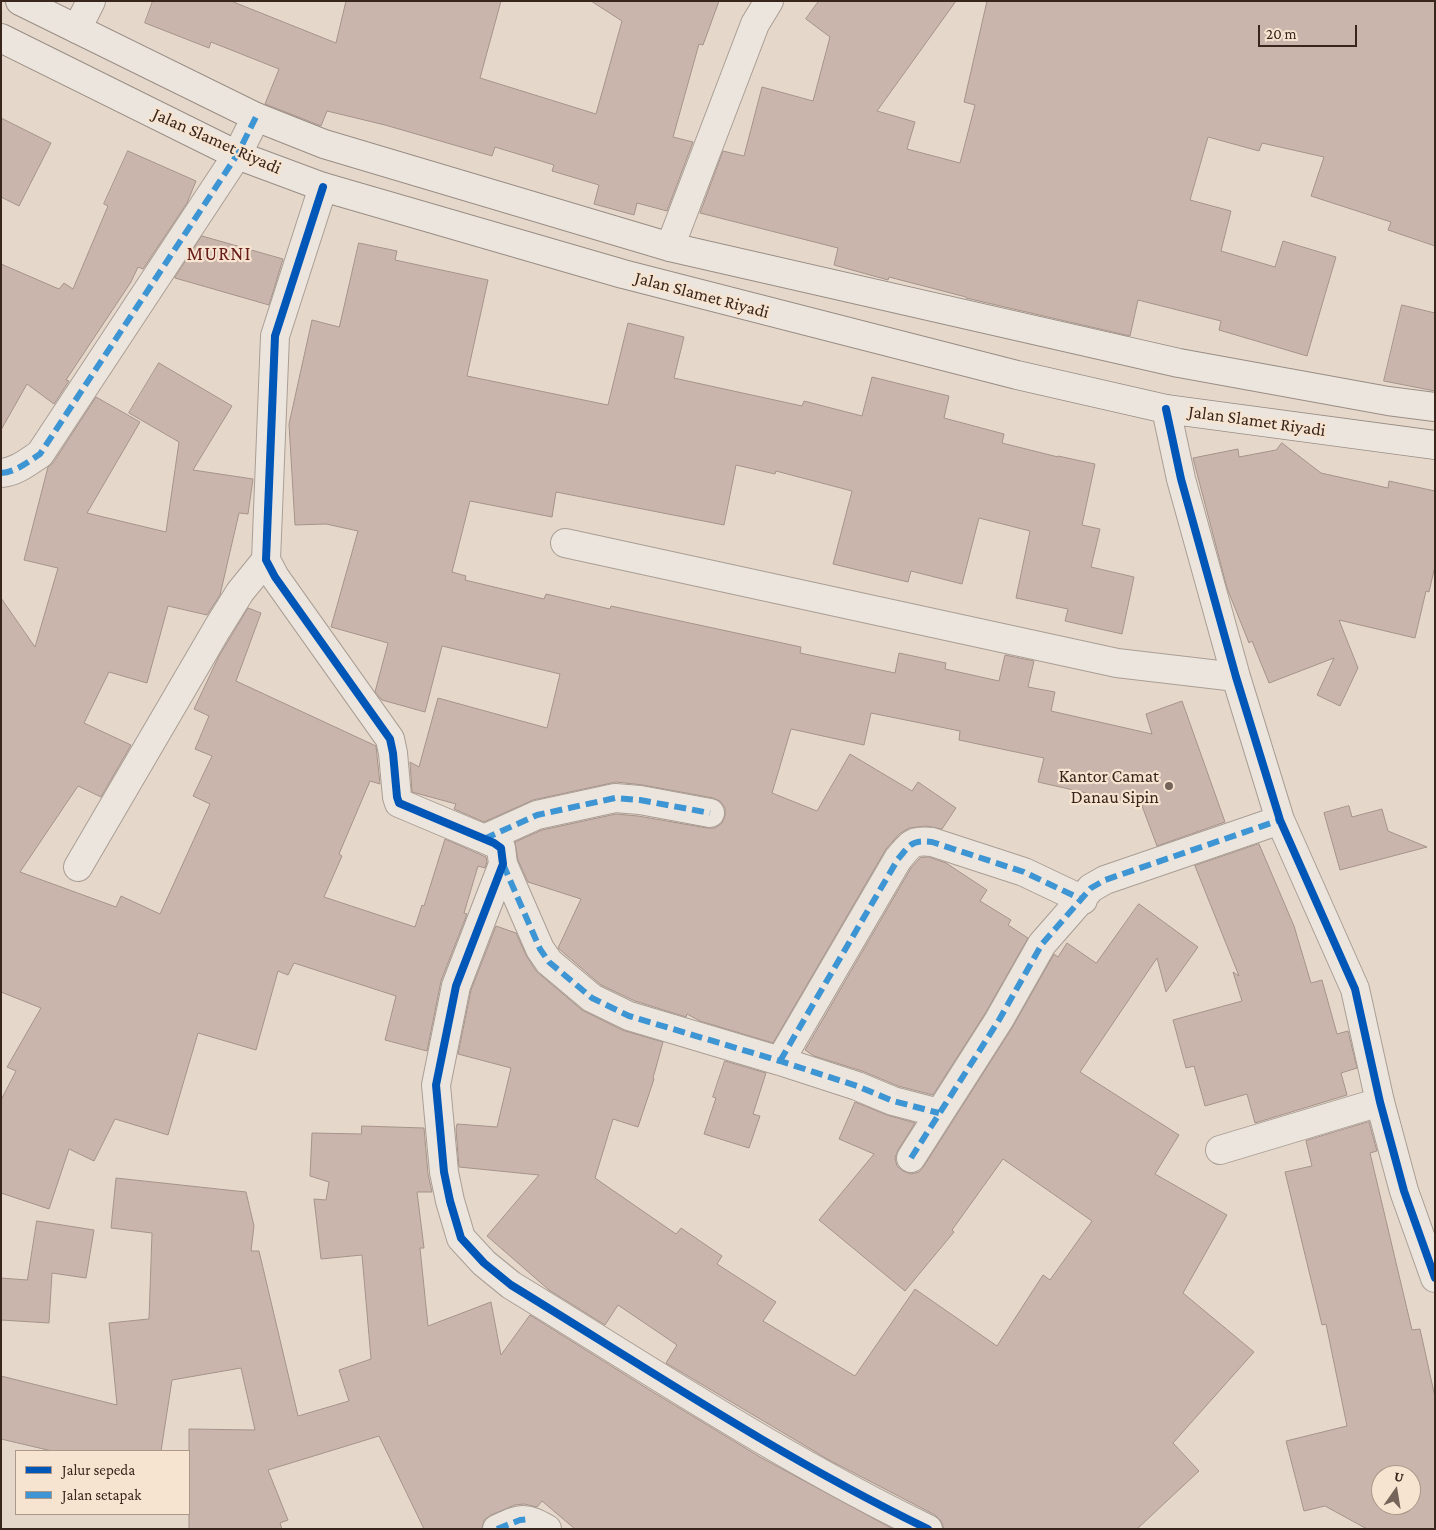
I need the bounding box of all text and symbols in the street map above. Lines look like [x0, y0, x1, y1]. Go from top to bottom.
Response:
scale bar [1261, 15, 1360, 47]
text: 20 m [1266, 26, 1297, 42]
street label: Jalan Slamet Riyadi [149, 103, 285, 179]
district label: MURNI [186, 242, 252, 266]
street label: Jalan Slamet Riyadi [632, 267, 772, 323]
street label: Jalan Slamet Riyadi [1187, 401, 1327, 441]
place label: Kantor Camat Danau Sipin [1059, 765, 1159, 808]
marker: Kantor Camat Danau Sipin [1163, 780, 1175, 792]
legend [15, 1450, 190, 1515]
text: Jalur sepeda [62, 1462, 135, 1478]
north arrow [1371, 1465, 1421, 1515]
text: U [1393, 1467, 1406, 1485]
text: Jalan setapak [62, 1487, 141, 1503]

